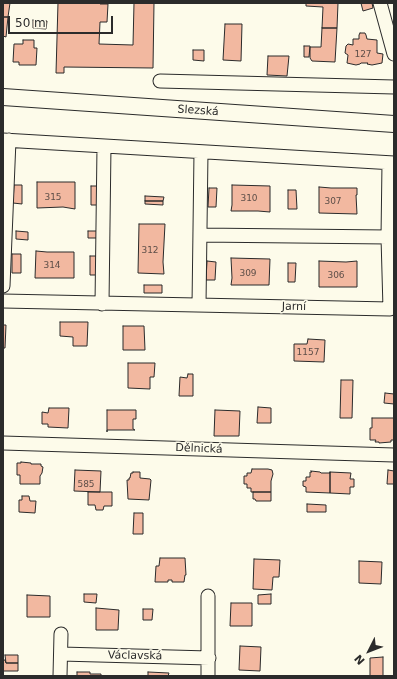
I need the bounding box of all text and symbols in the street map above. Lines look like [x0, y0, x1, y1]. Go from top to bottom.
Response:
scale bar [10, 8, 115, 34]
text: 50 m [15, 16, 46, 30]
house number: 127 [354, 50, 372, 60]
street label: Slezská [177, 103, 219, 119]
house number: 315 [44, 193, 62, 203]
house number: 310 [240, 194, 258, 204]
house number: 307 [324, 197, 342, 207]
house number: 312 [141, 246, 159, 256]
house number: 314 [43, 261, 61, 271]
house number: 309 [239, 269, 257, 279]
house number: 306 [327, 271, 345, 281]
street label: Jarní [282, 300, 306, 314]
house number: 1157 [297, 348, 319, 358]
street label: Dělnická [175, 442, 223, 456]
house number: 585 [77, 480, 95, 490]
north arrow [349, 631, 389, 671]
street label: Václavská [108, 649, 162, 663]
text: N [352, 652, 368, 667]

